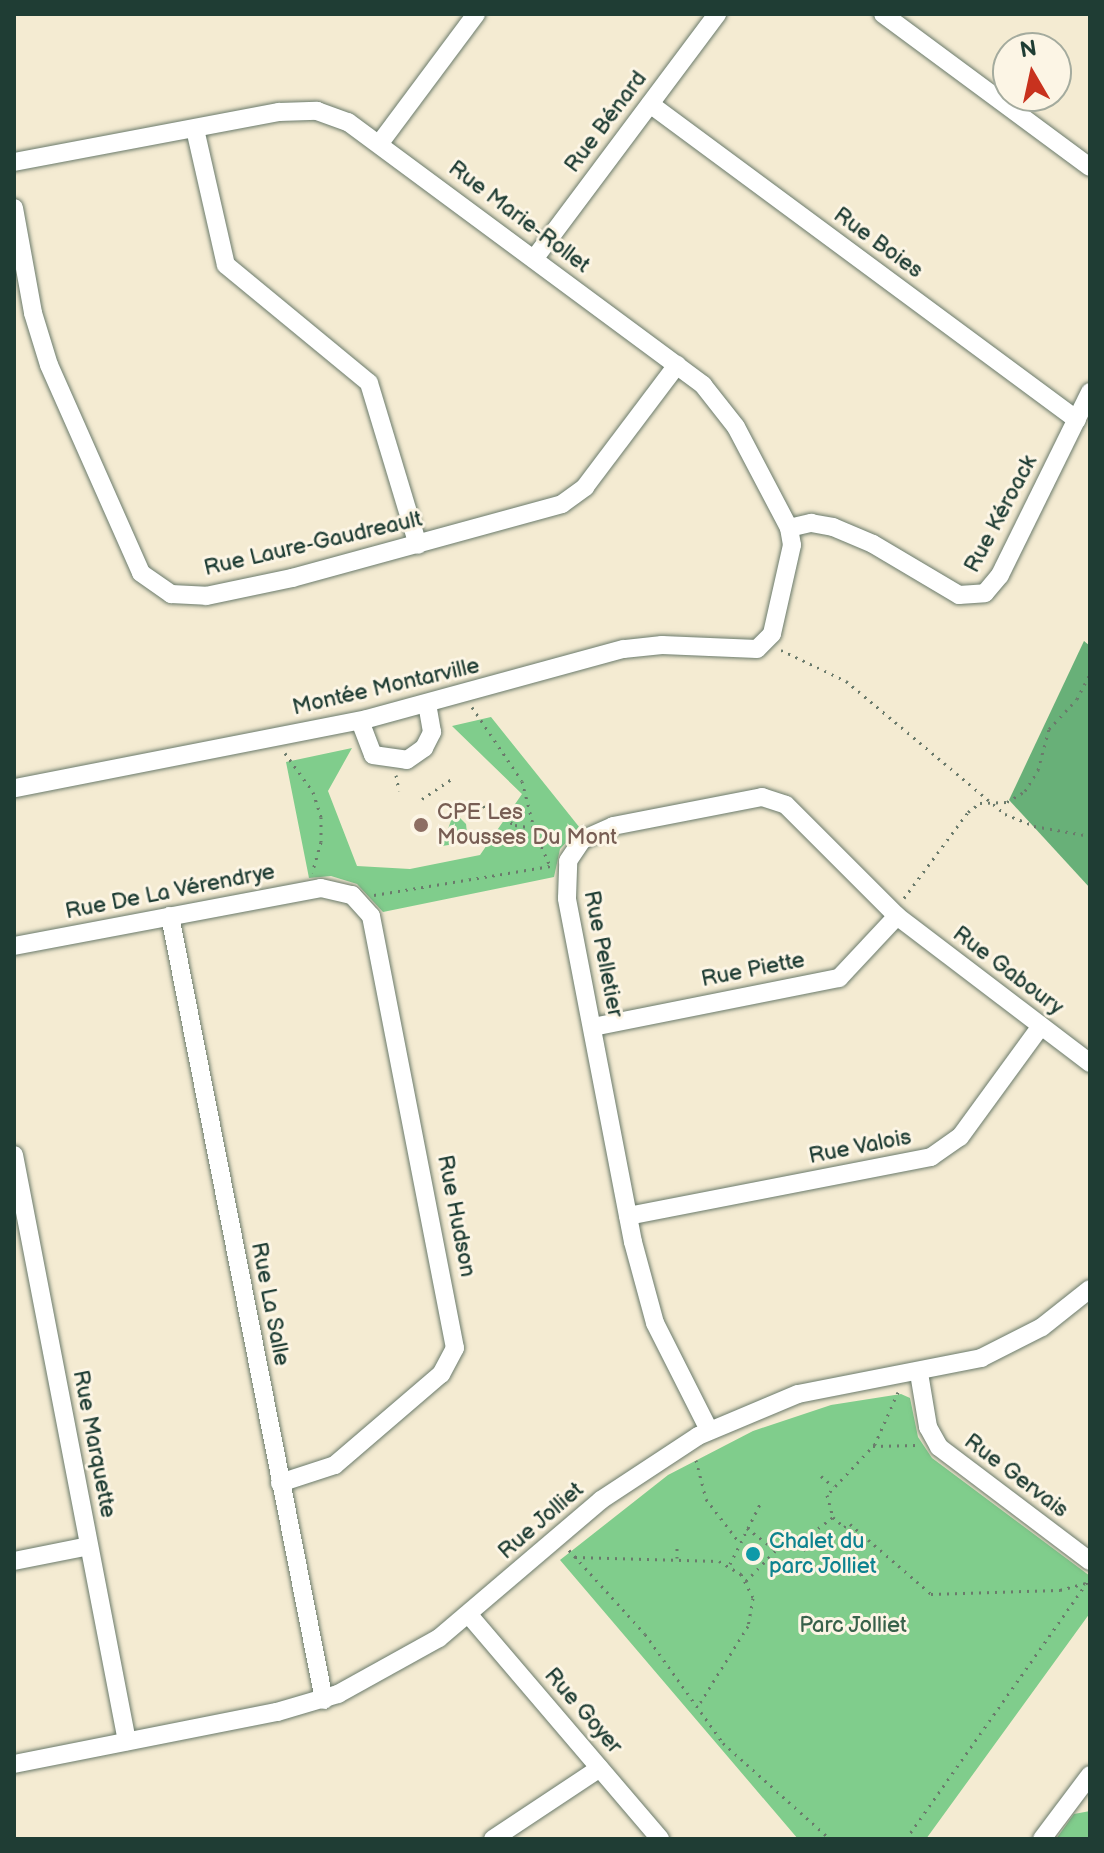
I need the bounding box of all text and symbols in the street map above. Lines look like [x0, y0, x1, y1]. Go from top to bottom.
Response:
north arrow [992, 32, 1072, 112]
text: N [1018, 35, 1039, 64]
street label: Rue Bénard [559, 66, 653, 178]
street label: Rue Marie-Rollet [443, 155, 595, 279]
street label: Rue Boies [828, 202, 928, 284]
street label: Rue Kéroack [959, 451, 1043, 577]
street label: Rue Laure-Gaudreault [201, 506, 425, 582]
street label: Montée Montarville [290, 653, 482, 721]
place label: CPE Les Mousses Du Mont [437, 799, 617, 850]
marker: CPE Les Mousses Du Mont [412, 816, 430, 834]
street label: Rue De La Vérendrye [63, 859, 277, 925]
street label: Rue Pelletier [578, 888, 628, 1020]
street label: Rue Gaboury [947, 921, 1069, 1021]
street label: Rue Piette [699, 947, 807, 993]
street label: Rue Valois [806, 1124, 914, 1170]
street label: Rue Hudson [431, 1153, 481, 1279]
street label: Rue La Salle [245, 1240, 295, 1368]
street label: Rue Marquette [67, 1368, 121, 1520]
street label: Rue Gervais [959, 1428, 1073, 1524]
street label: Rue Jolliet [493, 1477, 589, 1565]
place label: Chalet du parc Jolliet [769, 1528, 878, 1580]
marker: Chalet du parc Jolliet [744, 1545, 762, 1563]
park label: Parc Jolliet [799, 1613, 907, 1639]
street label: Rue Goyer [539, 1663, 627, 1759]

